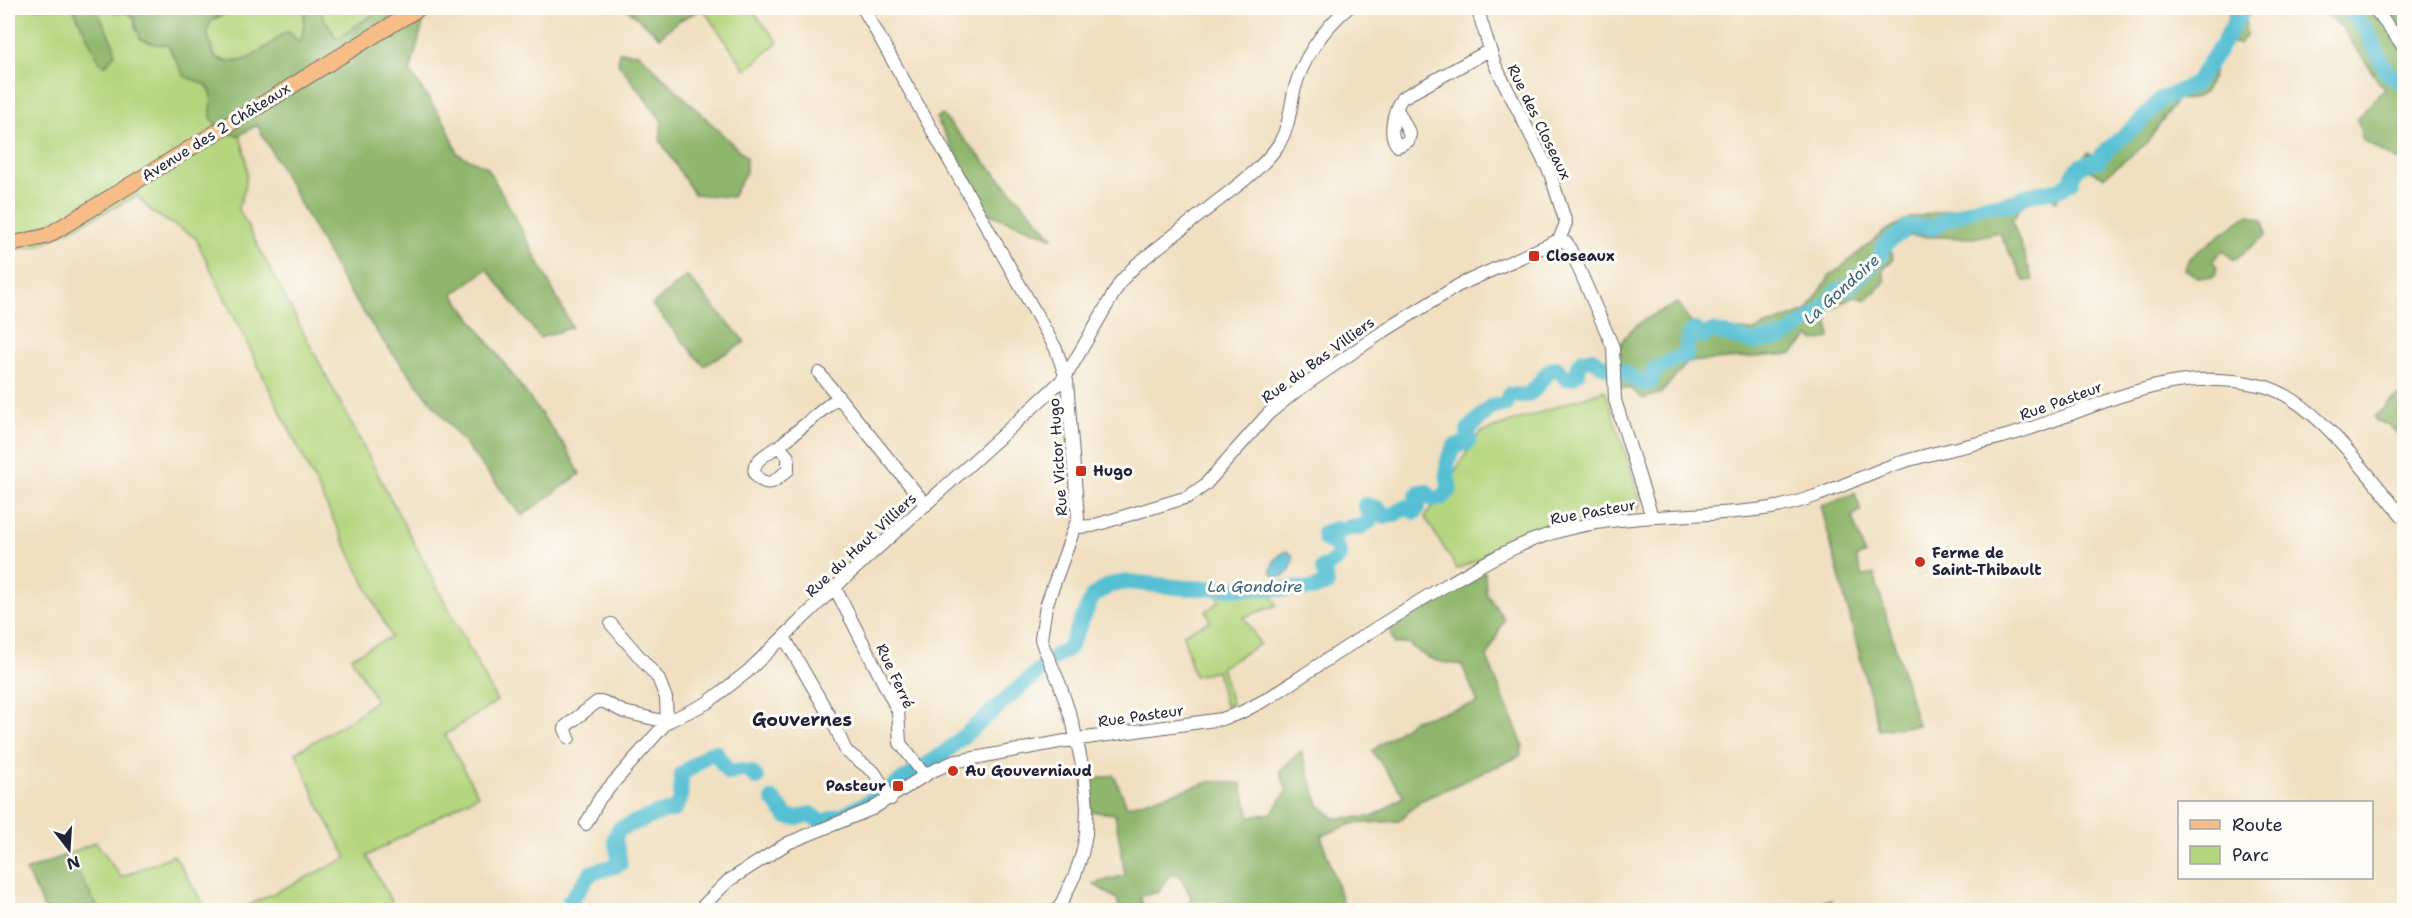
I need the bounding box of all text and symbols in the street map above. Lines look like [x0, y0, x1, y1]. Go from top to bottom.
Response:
street label: Rue des Closeaux [1502, 61, 1576, 183]
street label: Avenue des 2 Châteaux [138, 78, 294, 186]
place label: Closeaux [1546, 246, 1615, 266]
marker: Closeaux [1527, 249, 1541, 263]
water label: La Gondoire [1799, 250, 1884, 329]
street label: Rue du Bas Villiers [1258, 312, 1378, 408]
street label: Rue Pasteur [2017, 377, 2105, 425]
street label: Rue Victor Hugo [1044, 397, 1072, 517]
place label: Hugo [1093, 461, 1133, 481]
marker: Hugo [1074, 464, 1088, 478]
street label: Rue du Haut Villiers [801, 488, 921, 602]
street label: Rue Pasteur [1549, 495, 1637, 529]
place label: Ferme de Saint-Thibault [1932, 543, 2041, 580]
marker: Ferme de Saint-Thibault [1913, 555, 1927, 569]
water label: La Gondoire [1207, 576, 1303, 597]
street label: Rue Ferré [871, 640, 919, 712]
street label: Rue Pasteur [1097, 700, 1185, 732]
district label: Gouvernes [752, 708, 852, 732]
place label: Au Gouverniaud [965, 761, 1092, 781]
marker: Au Gouverniaud [946, 764, 960, 778]
place label: Pasteur [826, 776, 886, 796]
marker: Pasteur [891, 779, 905, 793]
legend [2178, 801, 2373, 879]
text: Route [2232, 813, 2283, 837]
north arrow [39, 819, 99, 879]
text: Parc [2232, 843, 2269, 867]
text: N [64, 851, 82, 875]

